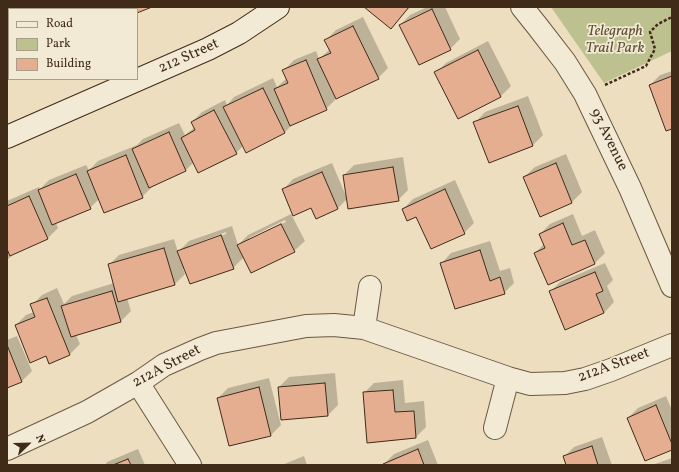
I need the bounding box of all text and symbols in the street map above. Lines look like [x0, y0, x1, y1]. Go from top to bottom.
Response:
legend [8, 8, 138, 80]
text: Road [46, 16, 73, 32]
park label: Telegraph Trail Park [586, 23, 644, 58]
text: Park [46, 36, 71, 52]
street label: 212 Street [156, 36, 222, 78]
text: Building [46, 56, 91, 72]
street label: 93 Avenue [585, 106, 631, 174]
street label: 212A Street [130, 341, 204, 393]
street label: 212A Street [576, 345, 652, 387]
north arrow [8, 424, 48, 464]
text: N [31, 433, 48, 446]

